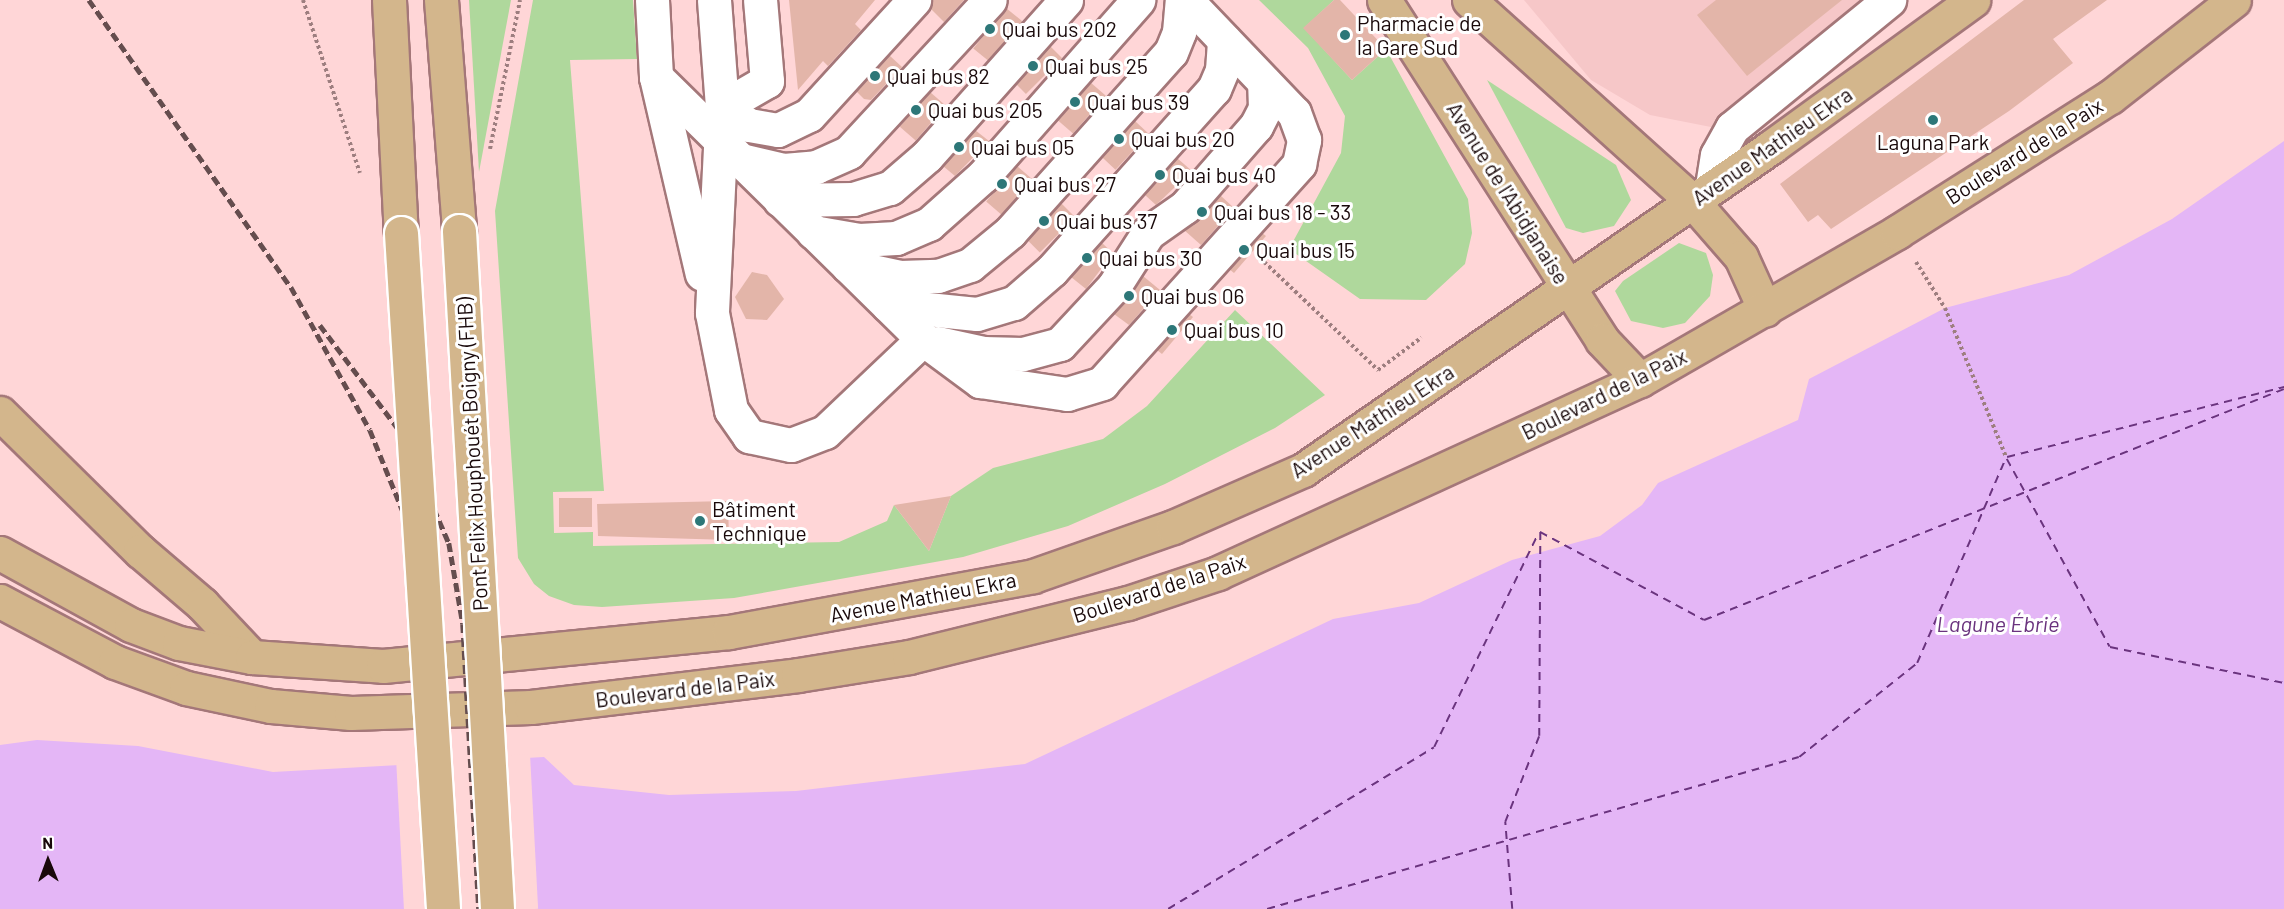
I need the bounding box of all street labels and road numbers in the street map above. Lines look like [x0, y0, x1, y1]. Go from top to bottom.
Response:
street label: Avenue Mathieu Ekra [1687, 81, 1857, 211]
street label: Boulevard de la Paix [1941, 93, 2107, 209]
street label: Avenue de l'Abidjanaise [1442, 97, 1574, 289]
street label: Pont Felix Houphouét Boigny (FHB) [451, 296, 493, 612]
street label: Boulevard de la Paix [1517, 343, 1691, 445]
street label: Avenue Mathieu Ekra [1286, 359, 1458, 483]
street label: Boulevard de la Paix [1069, 548, 1249, 628]
street label: Avenue Mathieu Ekra [828, 567, 1018, 627]
street label: Boulevard de la Paix [594, 666, 776, 712]

